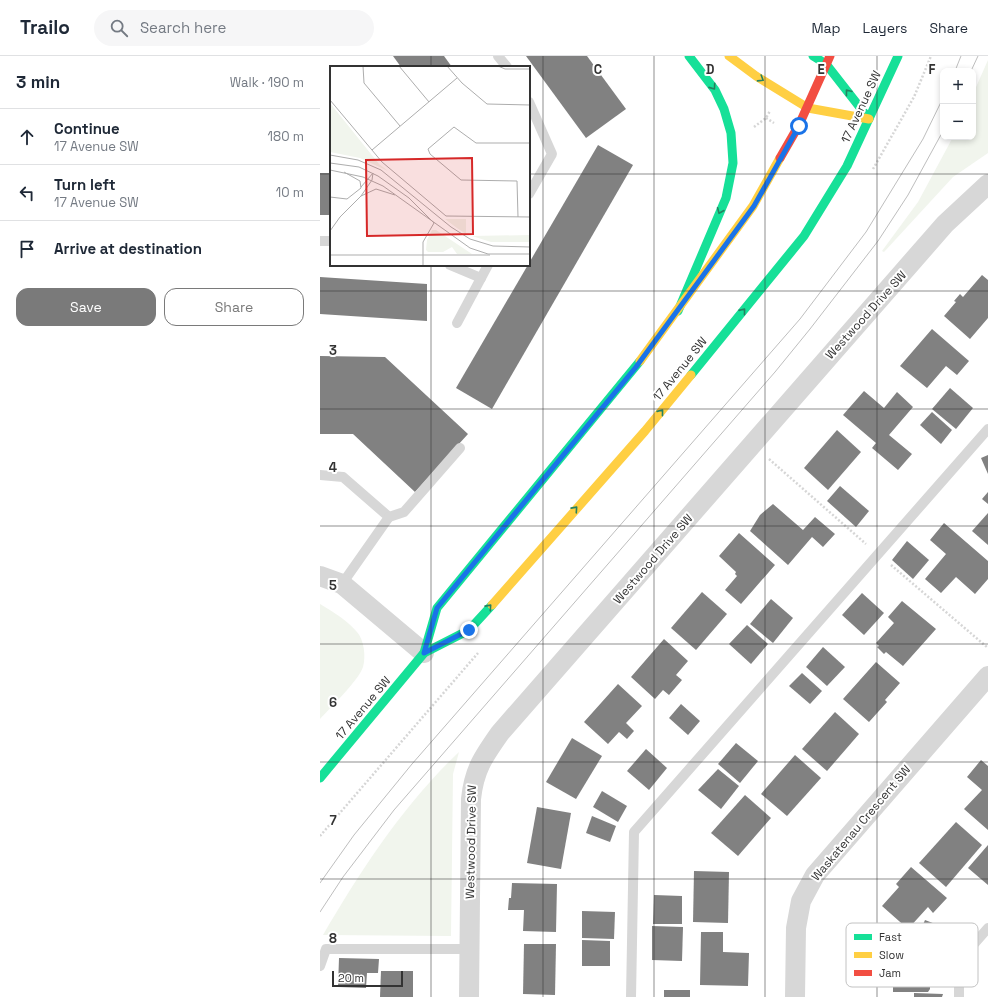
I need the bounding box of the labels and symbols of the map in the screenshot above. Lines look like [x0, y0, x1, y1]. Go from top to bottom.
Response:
text: C [594, 61, 602, 78]
text: D [706, 61, 715, 78]
text: E [817, 61, 825, 78]
text: F [929, 61, 936, 78]
inset map [330, 66, 530, 266]
street label: 17 Avenue SW [837, 68, 885, 146]
one-way arrow [757, 75, 764, 82]
one-way arrow [708, 83, 715, 90]
one-way arrow [846, 89, 853, 96]
route start [790, 117, 808, 135]
one-way arrow [717, 208, 725, 215]
street label: Westwood Drive SW [822, 267, 910, 363]
one-way arrow [738, 308, 745, 315]
street label: 17 Avenue SW [649, 333, 711, 404]
text: 3 [329, 342, 337, 359]
one-way arrow [656, 409, 663, 416]
text: 4 [329, 459, 337, 476]
one-way arrow [571, 507, 578, 514]
street label: Westwood Drive SW [610, 510, 697, 607]
text: 5 [329, 577, 337, 594]
one-way arrow [485, 604, 492, 611]
route end [460, 621, 478, 639]
street label: 17 Avenue SW [332, 673, 395, 743]
text: 6 [329, 694, 337, 711]
street label: Waskatenau Crescent SW [808, 761, 915, 884]
street label: Westwood Drive SW [462, 784, 480, 899]
text: 7 [329, 812, 337, 829]
legend [846, 923, 978, 987]
text: 8 [329, 930, 337, 947]
text: Fast [879, 930, 902, 944]
text: Slow [879, 948, 904, 962]
text: Jam [879, 966, 901, 980]
scale bar [332, 969, 403, 988]

